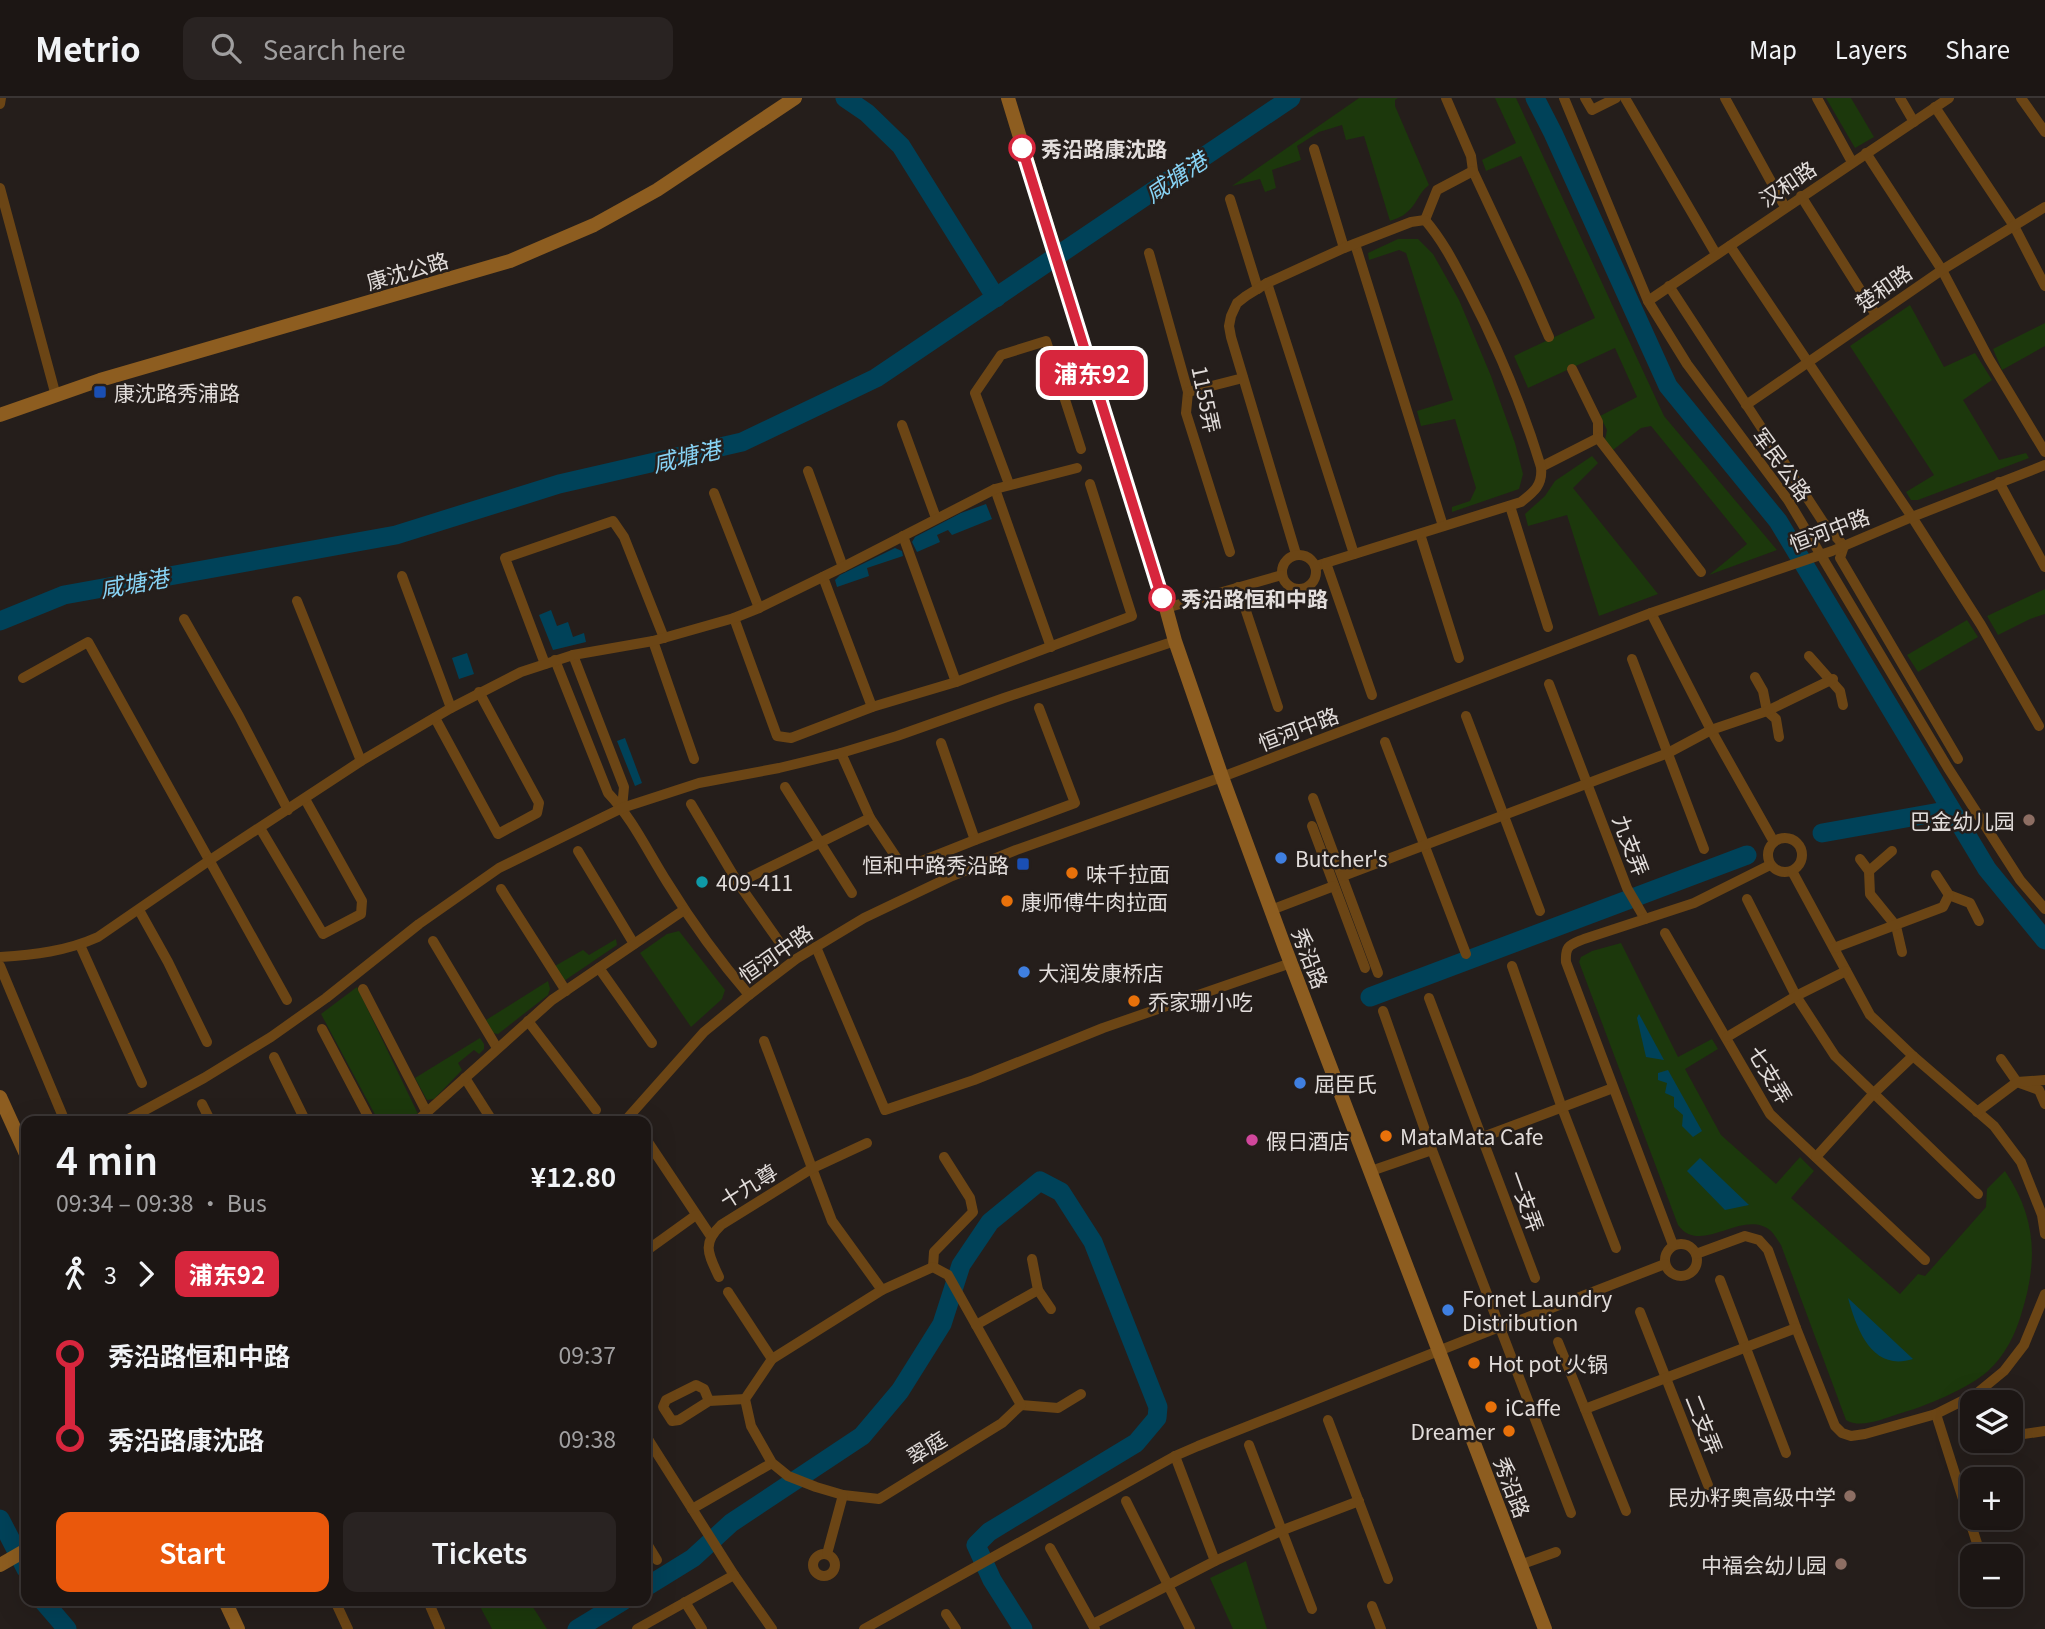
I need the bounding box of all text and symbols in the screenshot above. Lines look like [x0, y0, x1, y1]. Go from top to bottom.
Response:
search box [183, 17, 673, 80]
text: Metrio [35, 24, 141, 72]
icon: search [207, 29, 245, 67]
text: Search here [263, 30, 406, 67]
text: Map [1749, 31, 1797, 66]
text: Layers [1835, 31, 1907, 66]
text: Share [1945, 31, 2010, 66]
place label: 秀沿路康沈路 [1041, 133, 1167, 163]
marker: 秀沿路康沈路 [1009, 135, 1035, 161]
water label: 咸塘港 [1137, 141, 1216, 209]
street label: 汉和路 [1752, 153, 1822, 213]
street label: 康沈公路 [362, 244, 452, 296]
street label: 楚和路 [1849, 257, 1917, 317]
line badge: 浦东92 [1043, 350, 1141, 396]
text: 浦东92 [1054, 355, 1130, 390]
street label: 1155弄 [1185, 363, 1229, 435]
place label: 康沈路秀浦路 [114, 377, 240, 407]
marker: 康沈路秀浦路 [92, 384, 108, 400]
street label: 军民公路 [1746, 421, 1820, 507]
water label: 咸塘港 [649, 430, 726, 479]
street label: 恒河中路 [1784, 500, 1874, 558]
water label: 咸塘港 [97, 559, 174, 605]
place label: 秀沿路恒和中路 [1181, 583, 1328, 613]
marker: 秀沿路恒和中路 [1149, 585, 1175, 611]
street label: 恒河中路 [1253, 699, 1343, 757]
place label: 巴金幼儿园 [1910, 805, 2015, 835]
street label: 九支弄 [1607, 810, 1657, 880]
marker: 巴金幼儿园 [2021, 812, 2037, 828]
place label: Butcher's [1295, 843, 1388, 873]
place label: 恒和中路秀沿路 [862, 849, 1009, 879]
marker: Butcher's [1273, 850, 1289, 866]
marker: 恒和中路秀沿路 [1015, 856, 1031, 872]
place label: 味千拉面 [1086, 858, 1170, 888]
marker: 味千拉面 [1064, 865, 1080, 881]
place label: 409-411 [716, 867, 793, 897]
marker: 409-411 [694, 874, 710, 890]
place label: 康师傅牛肉拉面 [1021, 886, 1168, 916]
marker: 康师傅牛肉拉面 [999, 893, 1015, 909]
street label: 恒河中路 [732, 917, 818, 989]
street label: 秀沿路 [1286, 923, 1336, 993]
place label: 大润发康桥店 [1038, 957, 1164, 987]
marker: 大润发康桥店 [1016, 964, 1032, 980]
place label: 乔家珊小吃 [1148, 986, 1253, 1016]
marker: 乔家珊小吃 [1126, 993, 1142, 1009]
street label: 七支弄 [1742, 1039, 1800, 1109]
place label: 屈臣氏 [1314, 1068, 1377, 1098]
marker: 屈臣氏 [1292, 1075, 1308, 1091]
place label: MataMata Cafe [1400, 1121, 1543, 1151]
place label: 假日酒店 [1266, 1125, 1350, 1155]
marker: MataMata Cafe [1378, 1128, 1394, 1144]
text: 4 min [56, 1131, 158, 1186]
marker: 假日酒店 [1244, 1132, 1260, 1148]
street label: 十九尊 [713, 1156, 783, 1214]
text: ¥12.80 [531, 1157, 616, 1194]
street label: 一支弄 [1502, 1166, 1552, 1236]
text: 09:34 – 09:38 · Bus [56, 1185, 267, 1219]
icon: walk [56, 1255, 94, 1293]
icon: forward [127, 1255, 165, 1293]
text: 浦东92 [189, 1256, 265, 1291]
text: 3 [104, 1257, 117, 1291]
place label: Fornet Laundry Distribution [1462, 1283, 1612, 1337]
marker: Fornet Laundry Distribution [1440, 1302, 1456, 1318]
text: 秀沿路恒和中路 [108, 1336, 290, 1373]
text: 09:37 [559, 1337, 616, 1371]
place label: Hot pot 火锅 [1488, 1348, 1608, 1378]
marker: Hot pot 火锅 [1466, 1355, 1482, 1371]
street label: 二支弄 [1679, 1389, 1731, 1459]
map controls [1960, 1390, 2023, 1607]
button: layers [1960, 1390, 2023, 1453]
place label: iCaffe [1505, 1392, 1561, 1422]
marker: iCaffe [1483, 1399, 1499, 1415]
place label: Dreamer [1410, 1416, 1496, 1446]
text: 秀沿路康沈路 [108, 1420, 264, 1457]
text: 09:38 [559, 1421, 616, 1455]
street label: 翠庭 [900, 1423, 952, 1471]
marker: Dreamer [1501, 1423, 1517, 1439]
street label: 秀沿路 [1488, 1452, 1538, 1522]
button: + [1960, 1467, 2023, 1530]
place label: 民办籽奥高级中学 [1668, 1481, 1836, 1511]
marker: 民办籽奥高级中学 [1842, 1488, 1858, 1504]
button: Start [56, 1512, 329, 1592]
button: Tickets [343, 1512, 616, 1592]
button: − [1960, 1544, 2023, 1607]
place label: 中福会幼儿园 [1701, 1549, 1827, 1579]
marker: 中福会幼儿园 [1833, 1556, 1849, 1572]

